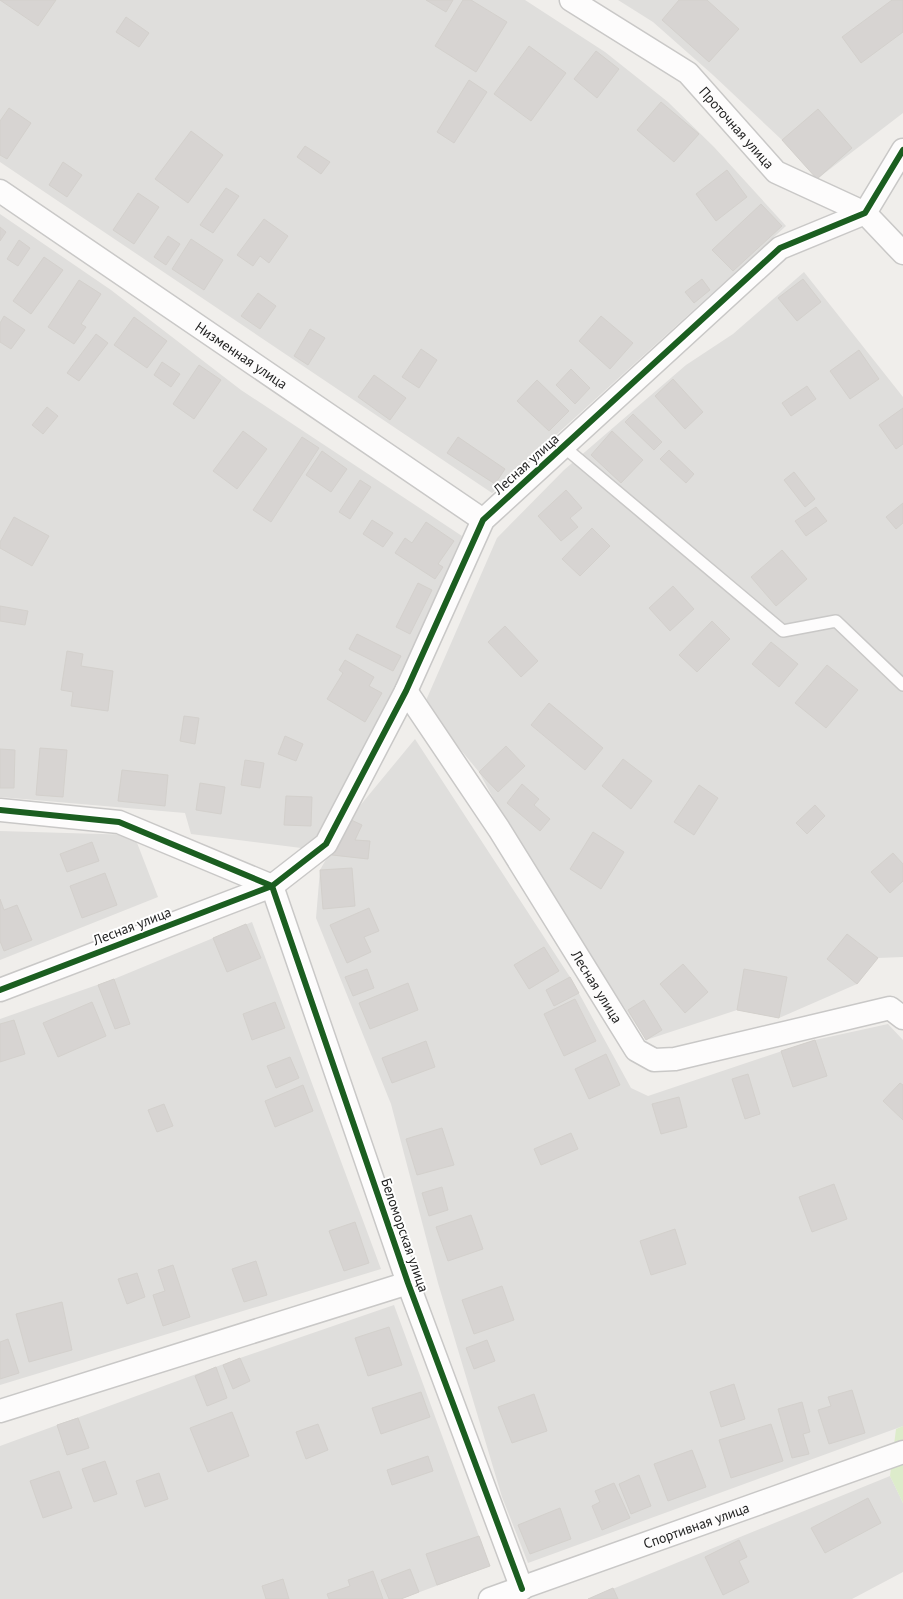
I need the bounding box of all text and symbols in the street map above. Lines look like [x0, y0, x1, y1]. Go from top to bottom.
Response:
street label: Проточная улица [695, 83, 778, 173]
street label: Низменная улица [192, 318, 291, 393]
street label: Лесная улица [489, 430, 563, 499]
street label: Лесная улица [89, 903, 174, 950]
street label: Лесная улица [567, 946, 626, 1027]
street label: Беломорская улица [377, 1176, 433, 1294]
street label: Спортивная улица [641, 1498, 752, 1553]

